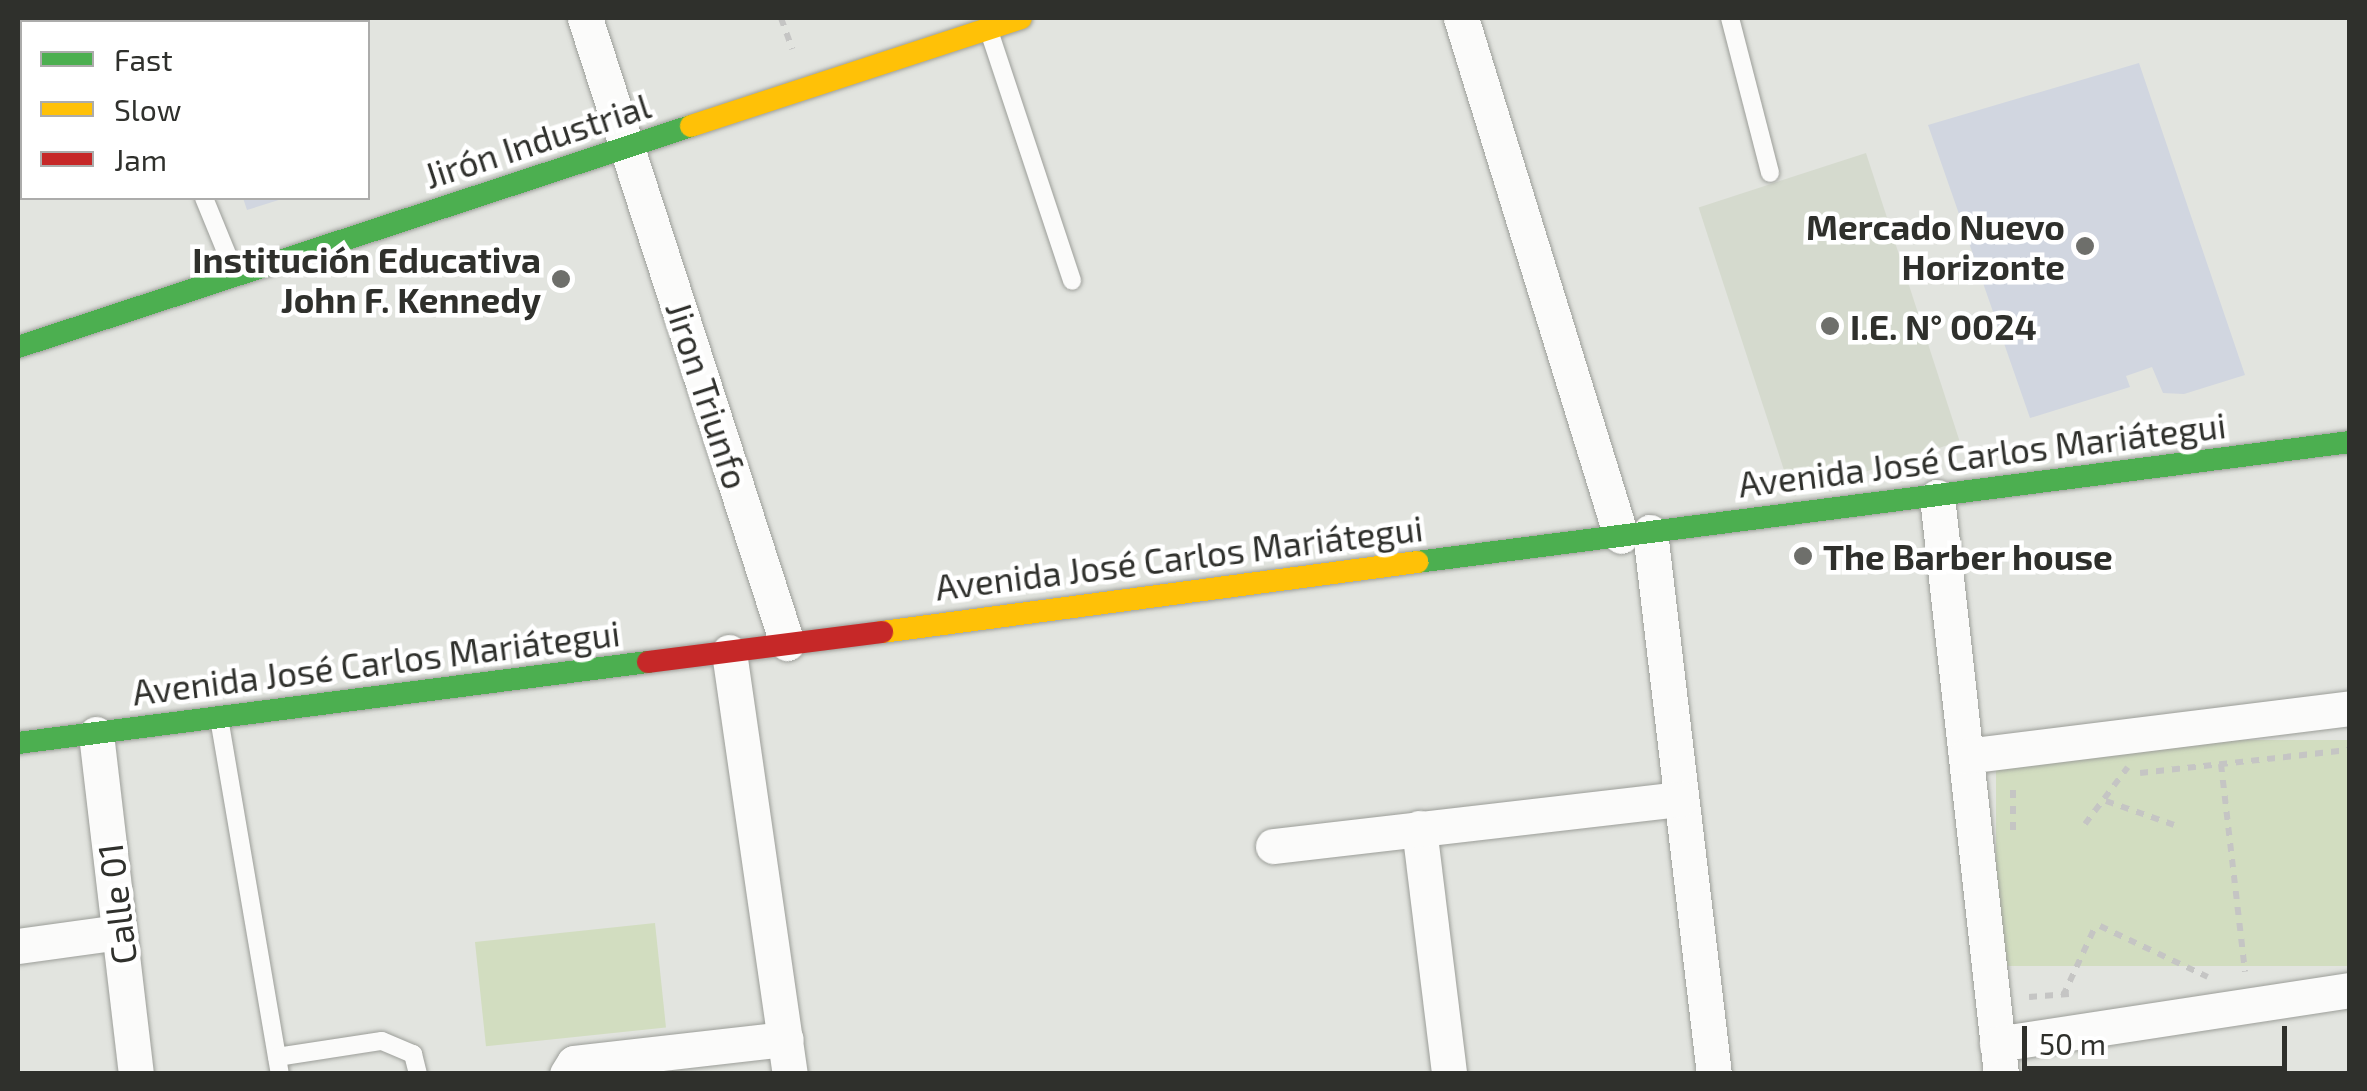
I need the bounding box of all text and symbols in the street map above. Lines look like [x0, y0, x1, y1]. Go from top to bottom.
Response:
legend [20, 20, 370, 200]
text: Fast [114, 41, 173, 77]
street label: Jirón Industrial [419, 84, 655, 196]
text: Slow [114, 91, 181, 127]
text: Jam [114, 141, 167, 177]
place label: Mercado Nuevo Horizonte [1806, 205, 2065, 287]
marker: Mercado Nuevo Horizonte [2074, 235, 2096, 257]
place label: Institución Educativa John F. Kennedy [192, 238, 541, 320]
marker: Institución Educativa John F. Kennedy [550, 268, 572, 290]
street label: Jiron Triunfo [658, 296, 758, 494]
place label: I.E. N° 0024 [1850, 305, 2037, 347]
marker: I.E. N° 0024 [1819, 315, 1841, 337]
street label: Avenida José Carlos Mariátegui [1735, 403, 2229, 505]
street label: Avenida José Carlos Mariátegui [932, 506, 1426, 608]
place label: The Barber house [1823, 535, 2113, 577]
marker: The Barber house [1792, 545, 1814, 567]
street label: Avenida José Carlos Mariátegui [129, 611, 623, 713]
street label: Calle 01 [88, 841, 144, 967]
scale bar [2027, 1006, 2292, 1068]
text: 50 m [2039, 1025, 2106, 1061]

